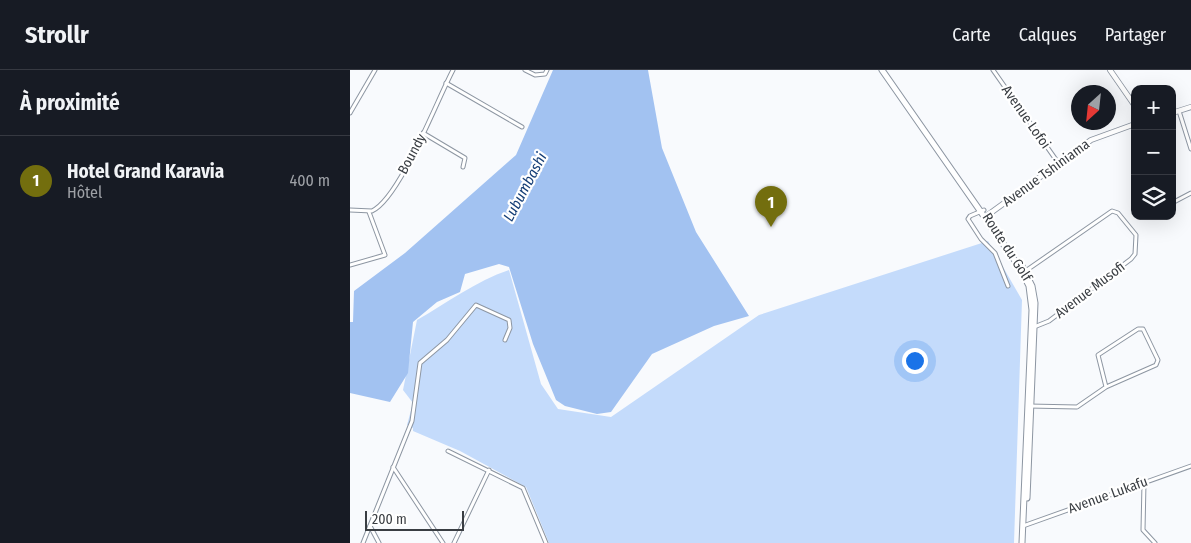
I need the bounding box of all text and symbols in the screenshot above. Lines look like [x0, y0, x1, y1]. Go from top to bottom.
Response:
text: Strollr [25, 21, 89, 49]
text: Carte [952, 24, 991, 46]
text: Calques [1019, 24, 1077, 46]
text: Partager [1105, 24, 1166, 46]
street label: Avenue Lofoi [998, 82, 1054, 152]
north arrow [1071, 85, 1116, 130]
map controls [1131, 85, 1176, 220]
button: + [1131, 85, 1176, 130]
text: À proximité [20, 90, 120, 116]
street label: Boundy [394, 130, 430, 177]
button: − [1131, 130, 1176, 175]
street label: Avenue Tshiniama [999, 136, 1093, 210]
water label: Lubumbashi [499, 150, 551, 224]
text: Hotel Grand Karavia [67, 160, 224, 183]
text: 1 [33, 171, 39, 190]
text: 400 m [290, 171, 330, 190]
button: layers [1131, 175, 1176, 220]
text: Hôtel [67, 183, 102, 202]
pin: 1 [755, 186, 787, 227]
street label: Route du Golf [979, 210, 1036, 286]
street label: Avenue Musofi [1052, 258, 1128, 322]
your location [902, 348, 928, 374]
street label: Avenue Lukafu [1066, 473, 1150, 517]
scale bar [365, 508, 464, 531]
text: 200 m [372, 511, 407, 528]

